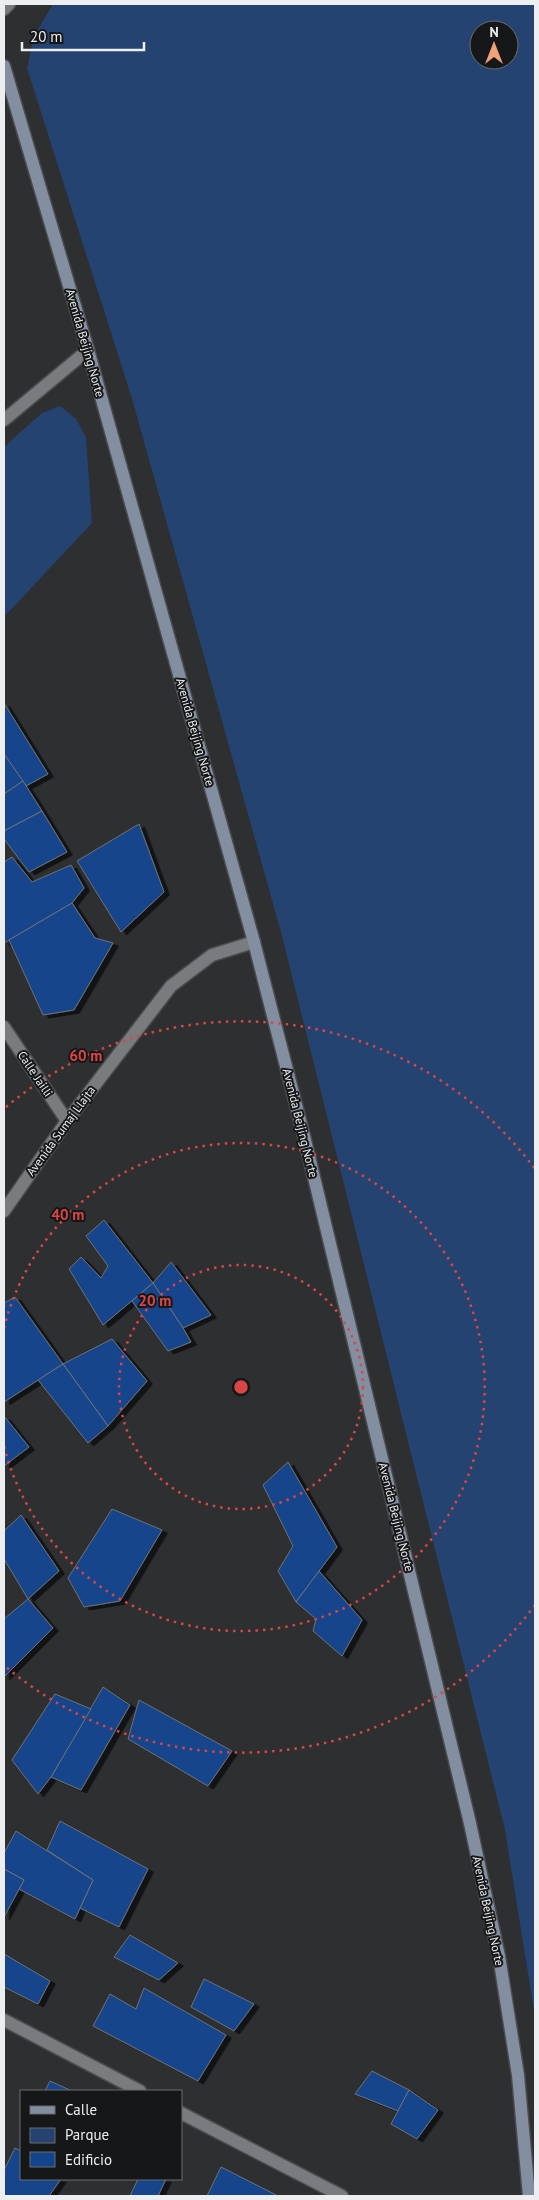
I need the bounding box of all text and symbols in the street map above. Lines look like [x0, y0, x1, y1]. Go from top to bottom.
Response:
scale bar [22, 20, 145, 52]
north arrow [469, 20, 519, 70]
text: N [489, 23, 499, 41]
text: 20 m [30, 27, 63, 46]
street label: Avenida Beijing Norte [63, 287, 108, 399]
street label: Avenida Beijing Norte [173, 676, 218, 788]
text: 60 m [70, 1046, 102, 1065]
street label: Calle Jailli [15, 1048, 56, 1099]
street label: Avenida Beijing Norte [280, 1067, 321, 1179]
street label: Avenida Sumaj Llajta [23, 1083, 98, 1179]
text: 40 m [52, 1205, 84, 1224]
text: 20 m [139, 1291, 171, 1310]
centre of rings [232, 1378, 250, 1396]
street label: Avenida Beijing Norte [376, 1461, 417, 1573]
street label: Avenida Beijing Norte [470, 1855, 507, 1967]
legend [20, 2090, 182, 2180]
text: Calle [65, 2100, 97, 2119]
text: Parque [65, 2125, 109, 2144]
text: Edificio [65, 2150, 112, 2169]

